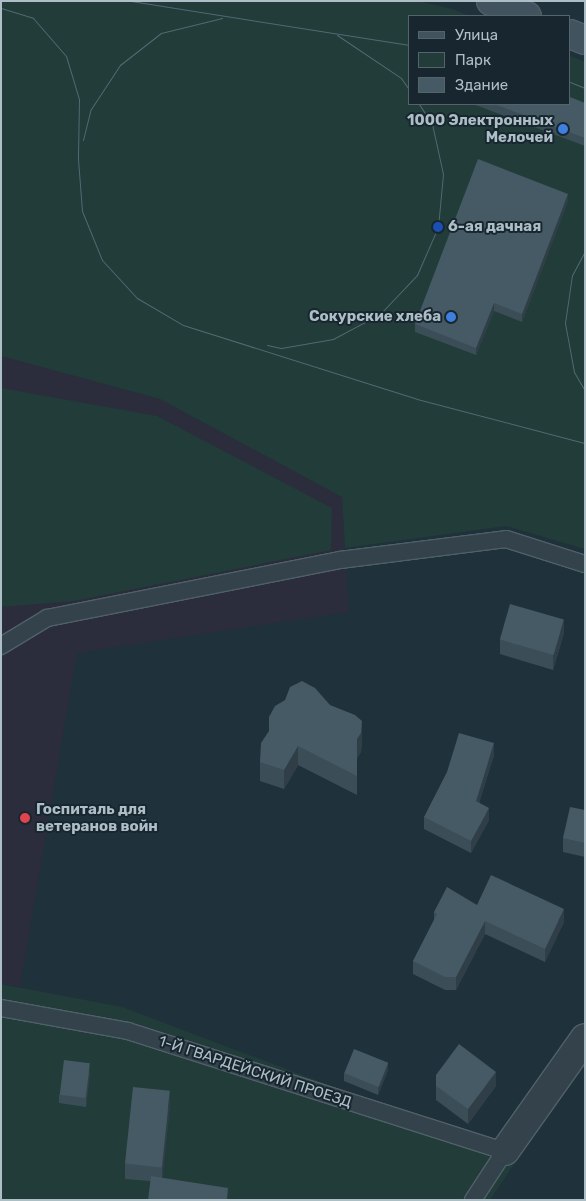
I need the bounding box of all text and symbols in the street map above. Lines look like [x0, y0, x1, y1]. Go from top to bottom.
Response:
legend [408, 15, 571, 105]
text: Улица [455, 26, 498, 44]
text: Парк [455, 51, 491, 69]
text: Здание [455, 76, 508, 94]
place label: 1000 Электронных Мелочей [407, 111, 553, 146]
marker: 1000 Электронных Мелочей [557, 123, 569, 135]
place label: 6-ая дачная [448, 218, 541, 236]
marker: 6-ая дачная [432, 221, 444, 233]
place label: Сокурские хлеба [309, 308, 441, 326]
marker: Сокурские хлеба [445, 311, 457, 323]
place label: Госпиталь для ветеранов войн [36, 800, 158, 835]
marker: Госпиталь для ветеранов войн [18, 811, 32, 825]
street label: 1-Й ГВАРДЕЙСКИЙ ПРОЕЗД [156, 1032, 354, 1112]

